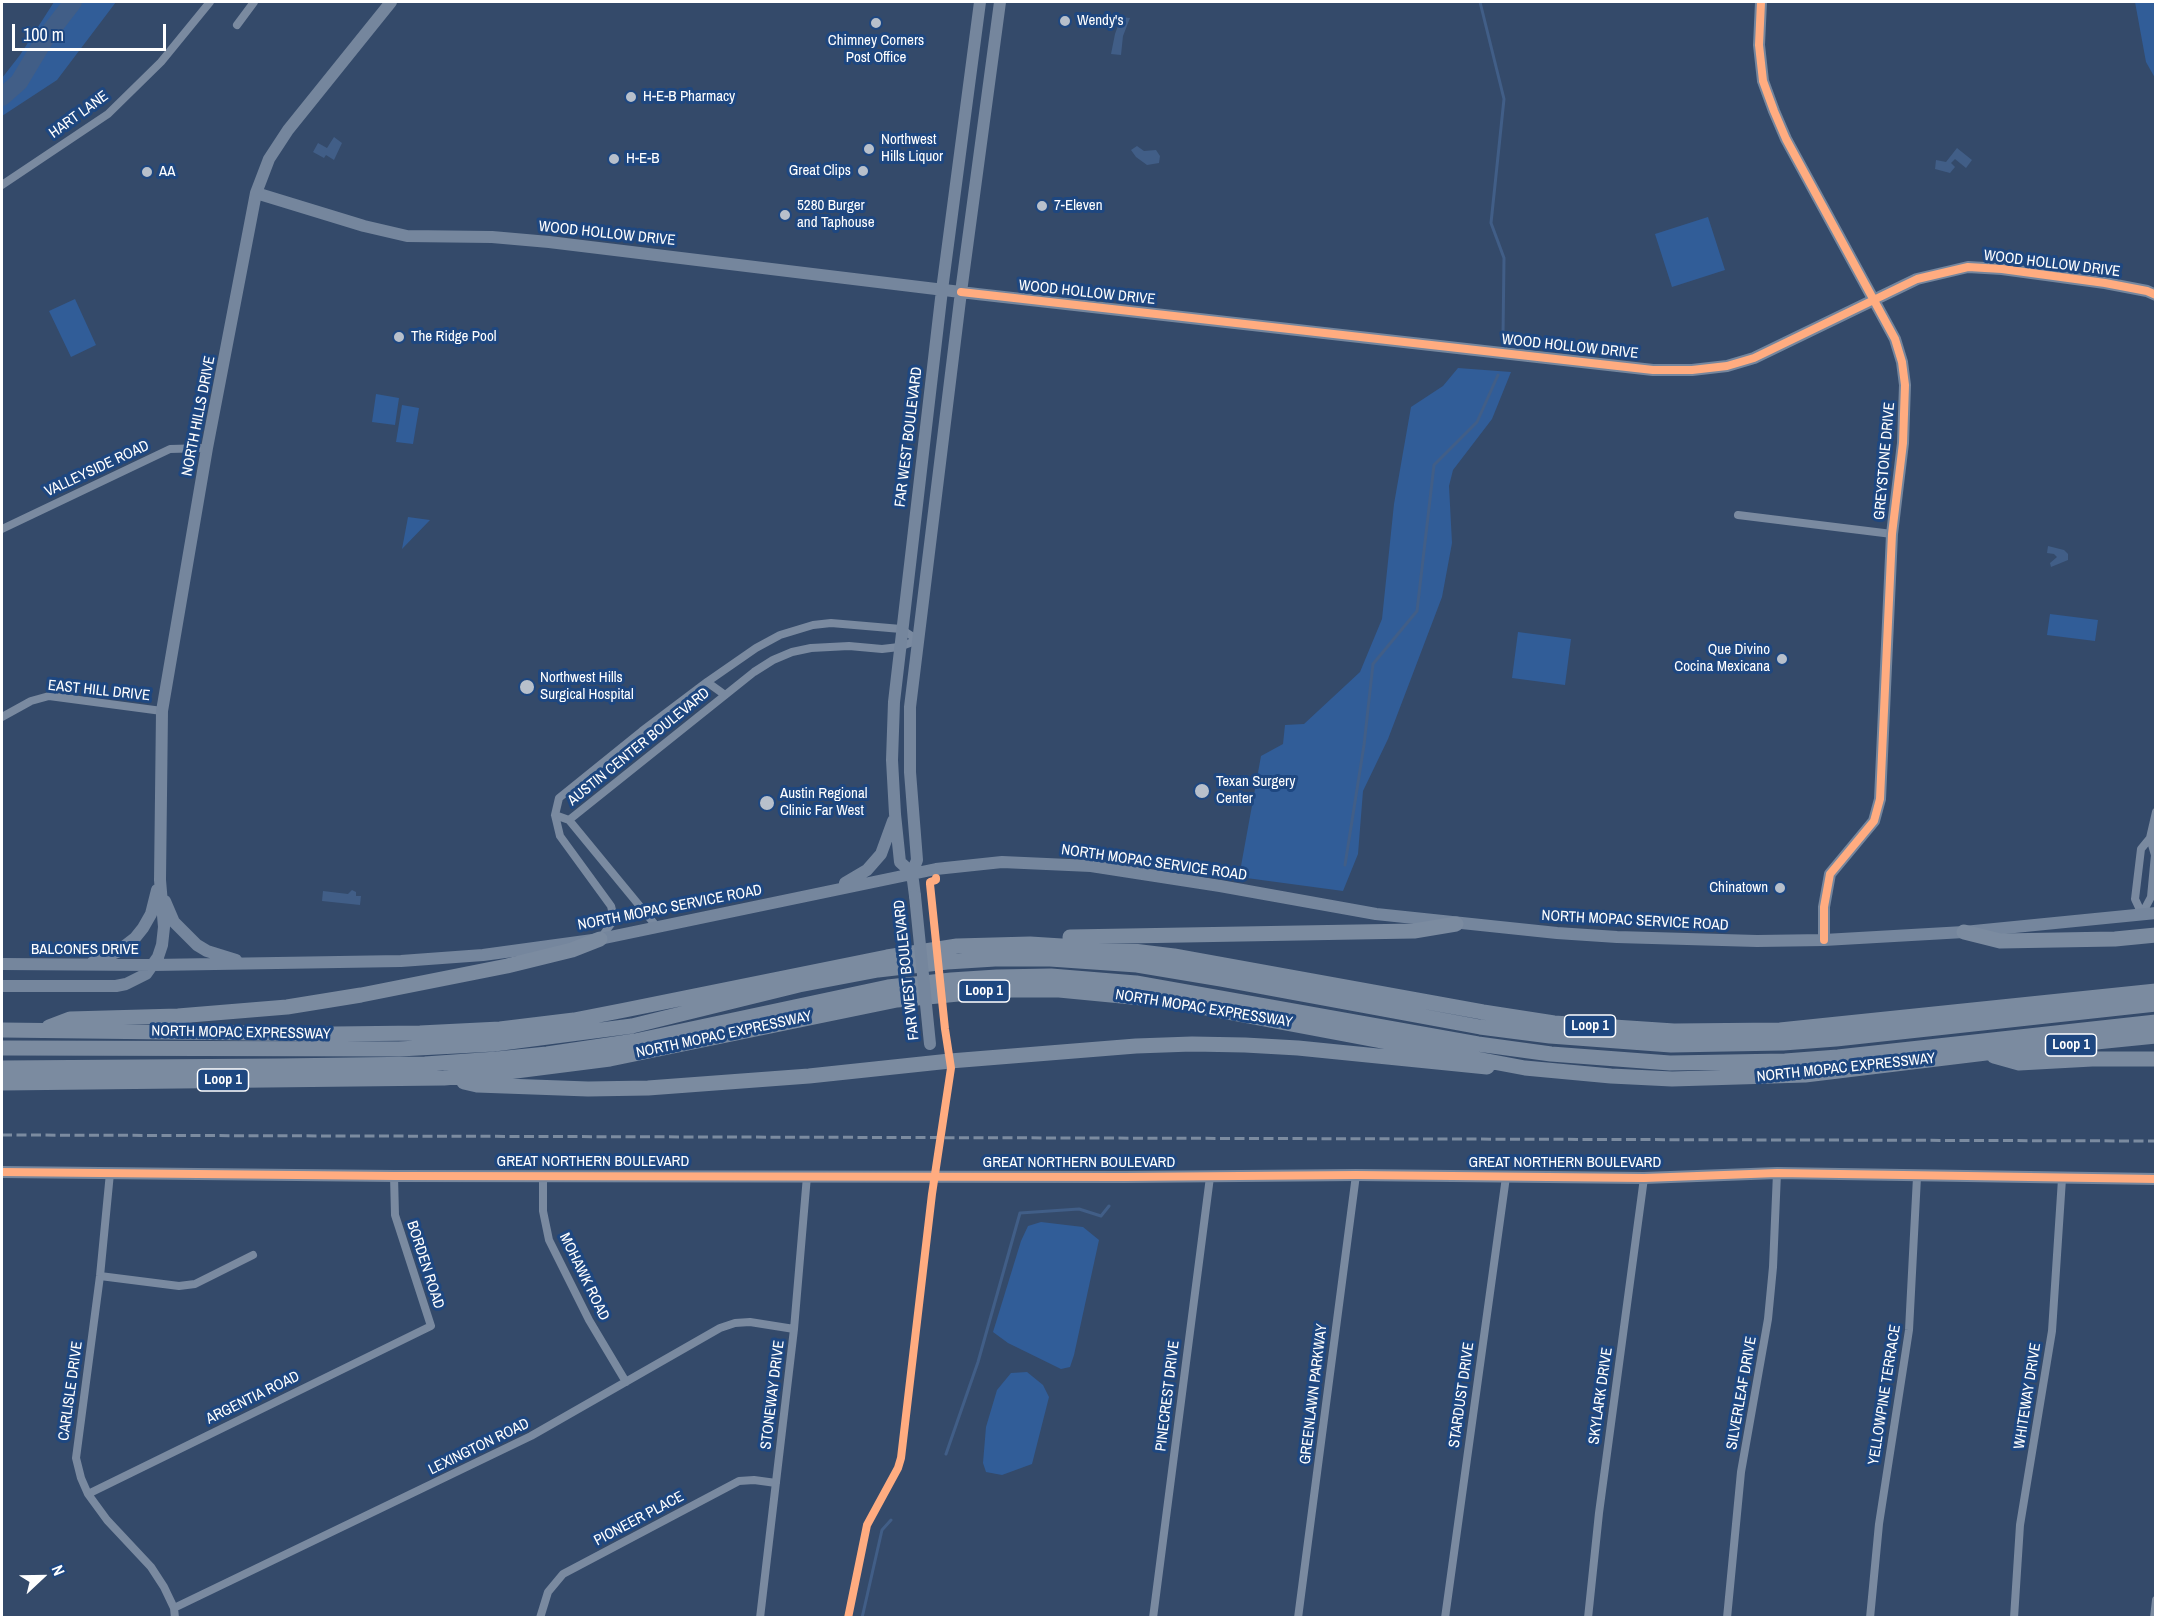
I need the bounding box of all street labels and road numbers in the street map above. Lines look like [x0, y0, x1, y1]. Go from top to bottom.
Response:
street label: HART LANE [46, 87, 112, 143]
street label: WOOD HOLLOW DRIVE [538, 218, 676, 250]
street label: WOOD HOLLOW DRIVE [1983, 247, 2121, 281]
street label: WOOD HOLLOW DRIVE [1018, 277, 1156, 309]
street label: WOOD HOLLOW DRIVE [1501, 331, 1639, 363]
street label: NORTH HILLS DRIVE [179, 354, 219, 478]
street label: FAR WEST BOULEVARD [891, 366, 927, 508]
street label: GREYSTONE DRIVE [1871, 401, 1899, 521]
street label: VALLEYSIDE ROAD [42, 437, 152, 501]
street label: EAST HILL DRIVE [47, 677, 151, 705]
street label: AUSTIN CENTER BOULEVARD [564, 684, 714, 810]
street label: NORTH MOPAC SERVICE ROAD [1060, 841, 1248, 885]
street label: NORTH MOPAC SERVICE ROAD [576, 881, 764, 935]
street label: FAR WEST BOULEVARD [891, 899, 923, 1041]
street label: NORTH MOPAC SERVICE ROAD [1541, 907, 1729, 935]
street label: BALCONES DRIVE [31, 941, 139, 959]
road number: Loop 1 [958, 980, 1010, 1002]
street label: NORTH MOPAC EXPRESSWAY [1114, 986, 1294, 1032]
street label: NORTH MOPAC EXPRESSWAY [634, 1008, 814, 1062]
road number: Loop 1 [1564, 1015, 1616, 1037]
street label: NORTH MOPAC EXPRESSWAY [151, 1022, 331, 1044]
road number: Loop 1 [2046, 1034, 2096, 1056]
street label: NORTH MOPAC EXPRESSWAY [1756, 1050, 1936, 1086]
road number: Loop 1 [198, 1069, 248, 1091]
street label: GREAT NORTHERN BOULEVARD [497, 1153, 689, 1171]
street label: GREAT NORTHERN BOULEVARD [983, 1154, 1175, 1172]
street label: GREAT NORTHERN BOULEVARD [1469, 1154, 1661, 1172]
street label: BORDEN ROAD [402, 1219, 448, 1311]
street label: MOHAWK ROAD [555, 1230, 613, 1324]
street label: GREENLAWN PARKWAY [1296, 1323, 1332, 1465]
street label: YELLOWPINE TERRACE [1865, 1323, 1905, 1467]
street label: SILVERLEAF DRIVE [1723, 1335, 1761, 1451]
street label: STONEWAY DRIVE [757, 1339, 789, 1451]
street label: CARLISLE DRIVE [55, 1340, 87, 1442]
street label: PINECREST DRIVE [1152, 1340, 1184, 1452]
street label: STARDUST DRIVE [1446, 1341, 1478, 1449]
street label: WHITEWAY DRIVE [2011, 1342, 2045, 1450]
street label: SKYLARK DRIVE [1585, 1346, 1617, 1446]
street label: ARGENTIA ROAD [203, 1368, 303, 1428]
street label: LEXINGTON ROAD [426, 1415, 532, 1479]
street label: PIONEER PLACE [591, 1488, 687, 1550]

